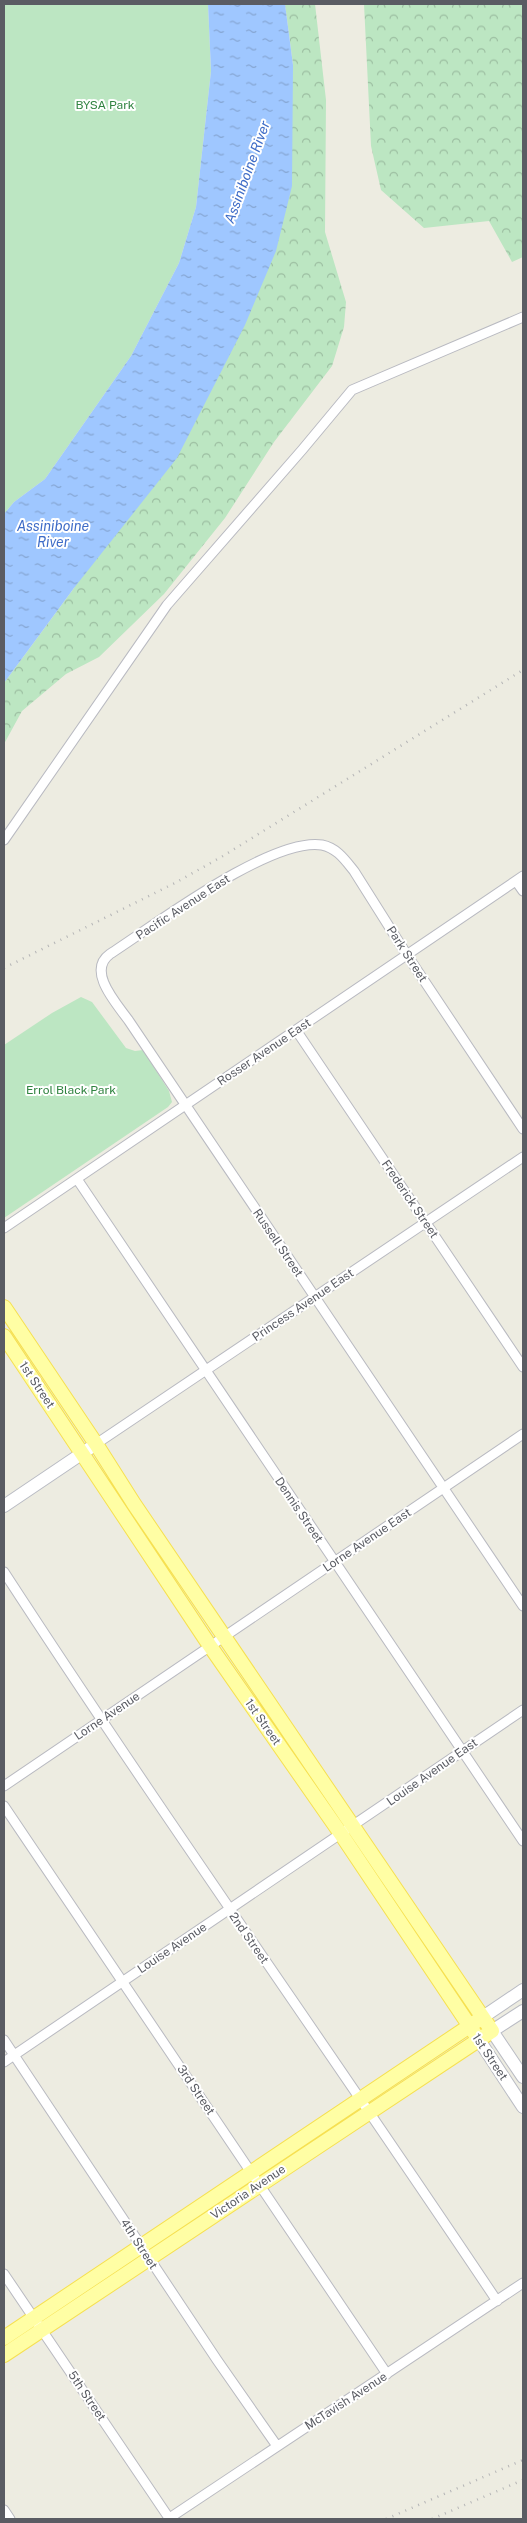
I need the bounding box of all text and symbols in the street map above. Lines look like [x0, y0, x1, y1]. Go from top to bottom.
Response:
park label: BYSA Park [75, 98, 135, 112]
water label: Assiniboine River [221, 118, 273, 225]
water label: Assiniboine River [17, 518, 90, 550]
street label: Pacific Avenue East [133, 871, 233, 943]
street label: Park Street [384, 924, 430, 985]
street label: Rosser Avenue East [215, 1015, 314, 1089]
park label: Errol Black Park [26, 1083, 116, 1097]
street label: Frederick Street [379, 1157, 442, 1241]
street label: Russell Street [250, 1206, 306, 1280]
street label: Princess Avenue East [250, 1266, 357, 1344]
street label: 1st Street [16, 1359, 58, 1411]
street label: Dennis Street [272, 1475, 326, 1546]
street label: Lorne Avenue East [320, 1505, 414, 1575]
street label: Lorne Avenue [72, 1689, 143, 1743]
street label: 1st Street [242, 1696, 284, 1748]
street label: Louise Avenue East [384, 1735, 480, 1809]
street label: 2nd Street [226, 1910, 272, 1967]
street label: Louise Avenue [135, 1920, 209, 1976]
street label: 1st Street [469, 2031, 511, 2083]
street label: 3rd Street [174, 2062, 218, 2118]
street label: Victoria Avenue [208, 2162, 288, 2222]
street label: 4th Street [118, 2216, 161, 2272]
street label: 5th Street [65, 2368, 109, 2424]
street label: McTavish Avenue [302, 2369, 390, 2433]

